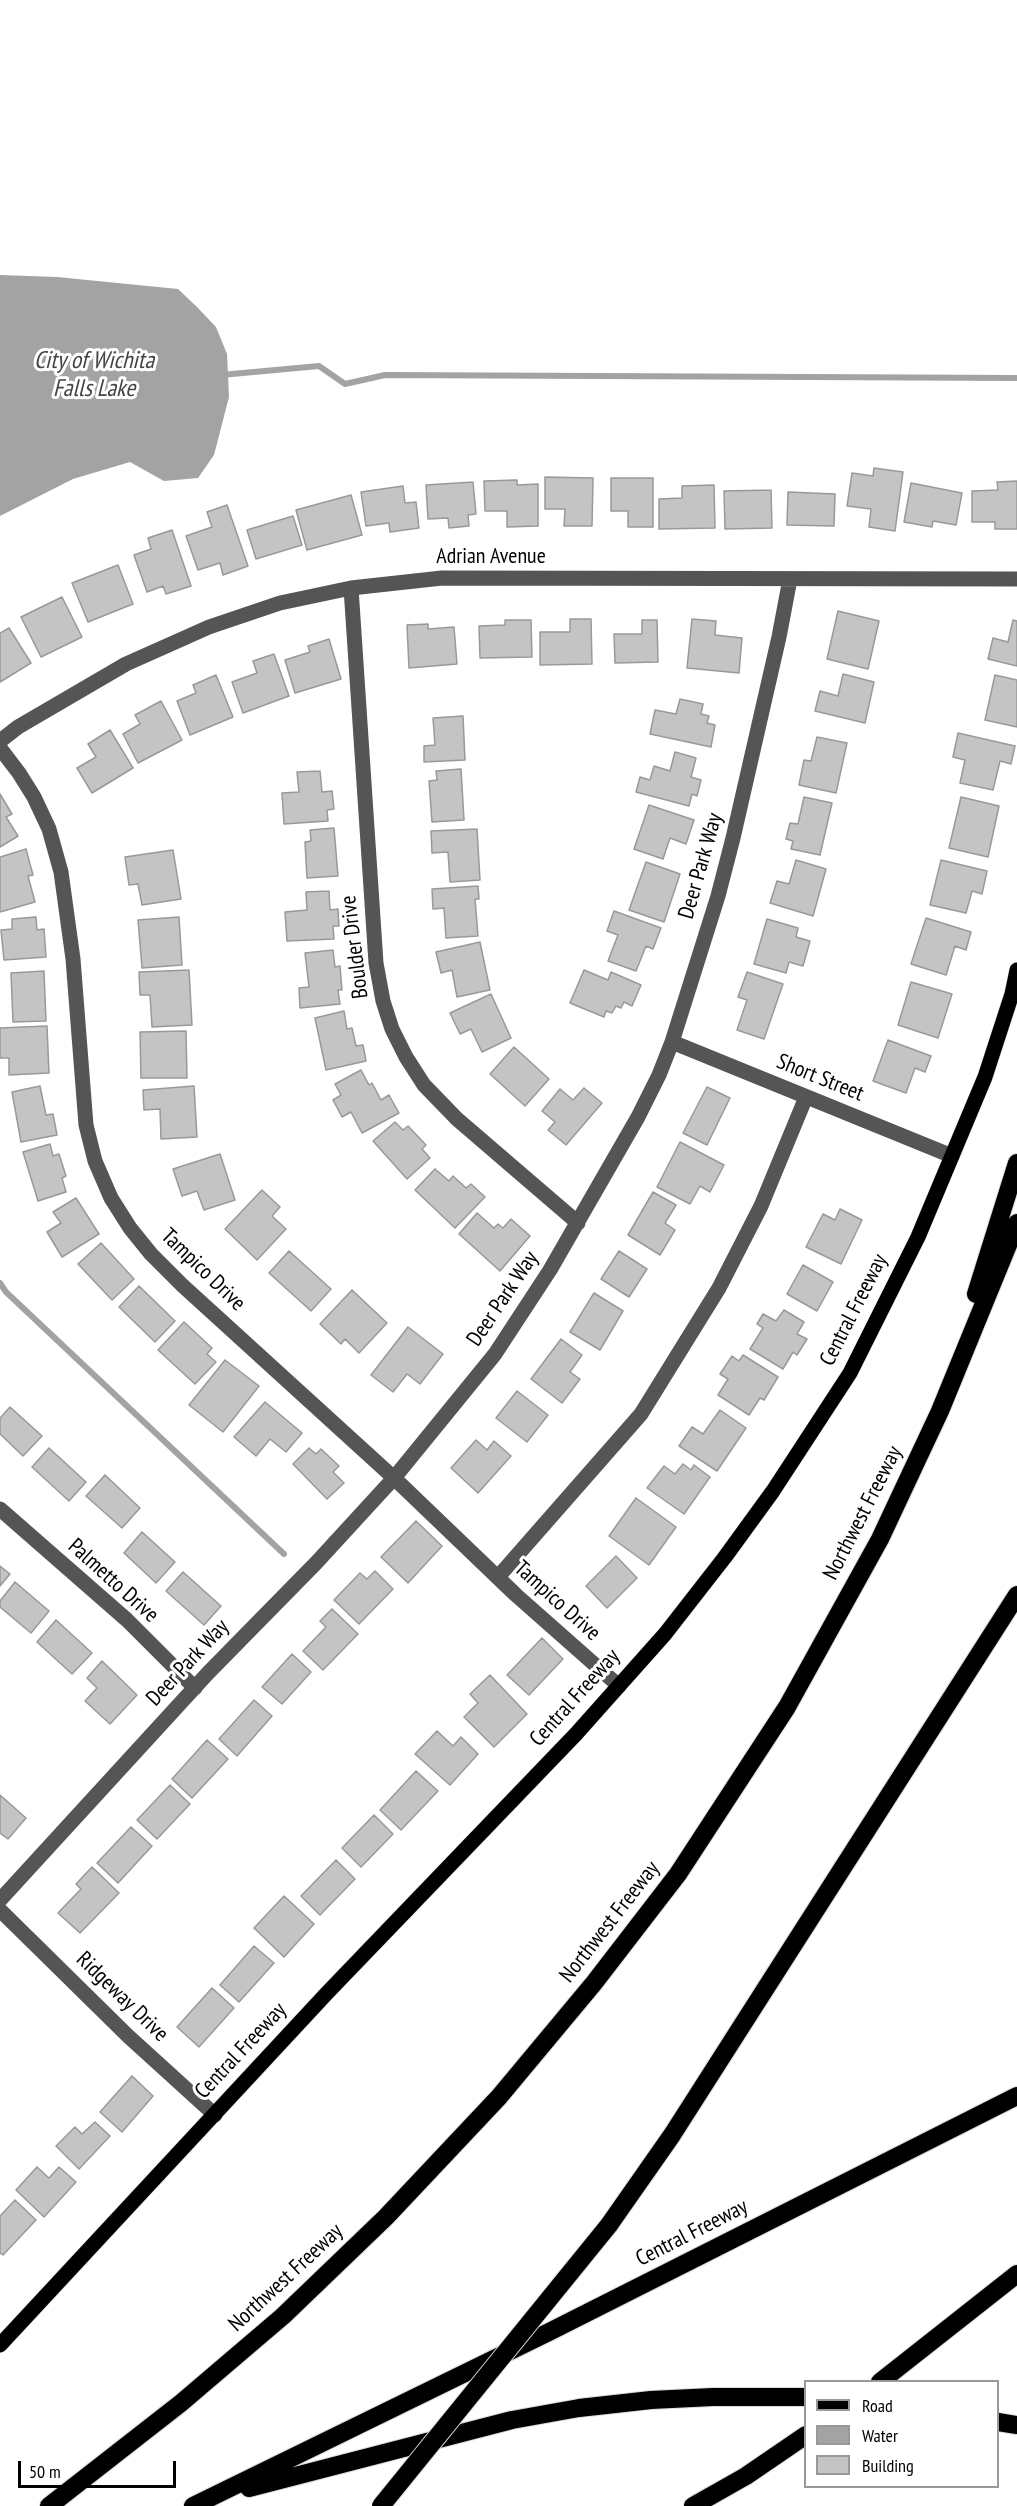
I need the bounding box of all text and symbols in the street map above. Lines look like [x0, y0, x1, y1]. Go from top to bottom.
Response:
water label: City of Wichita Falls Lake [34, 347, 154, 403]
street label: Adrian Avenue [436, 544, 546, 570]
street label: Deer Park Way [673, 810, 729, 922]
street label: Boulder Drive [336, 894, 374, 1000]
street label: Short Street [773, 1049, 867, 1107]
street label: Tampico Drive [155, 1223, 251, 1317]
street label: Deer Park Way [462, 1247, 544, 1351]
street label: Central Freeway [815, 1250, 893, 1370]
street label: Northwest Freeway [818, 1442, 908, 1584]
street label: Palmetto Drive [62, 1533, 164, 1629]
street label: Tampico Drive [508, 1555, 606, 1647]
street label: Deer Park Way [141, 1614, 235, 1712]
street label: Central Freeway [524, 1644, 626, 1752]
street label: Northwest Freeway [554, 1856, 666, 1988]
street label: Ridgeway Drive [70, 1947, 174, 2047]
street label: Central Freeway [190, 1997, 292, 2105]
street label: Central Freeway [632, 2194, 752, 2272]
street label: Northwest Freeway [223, 2218, 349, 2338]
legend [804, 2380, 999, 2488]
text: Road [862, 2394, 893, 2417]
text: Water [862, 2424, 898, 2447]
scale bar [21, 2449, 178, 2487]
text: Building [862, 2454, 914, 2477]
text: 50 m [29, 2460, 61, 2483]

